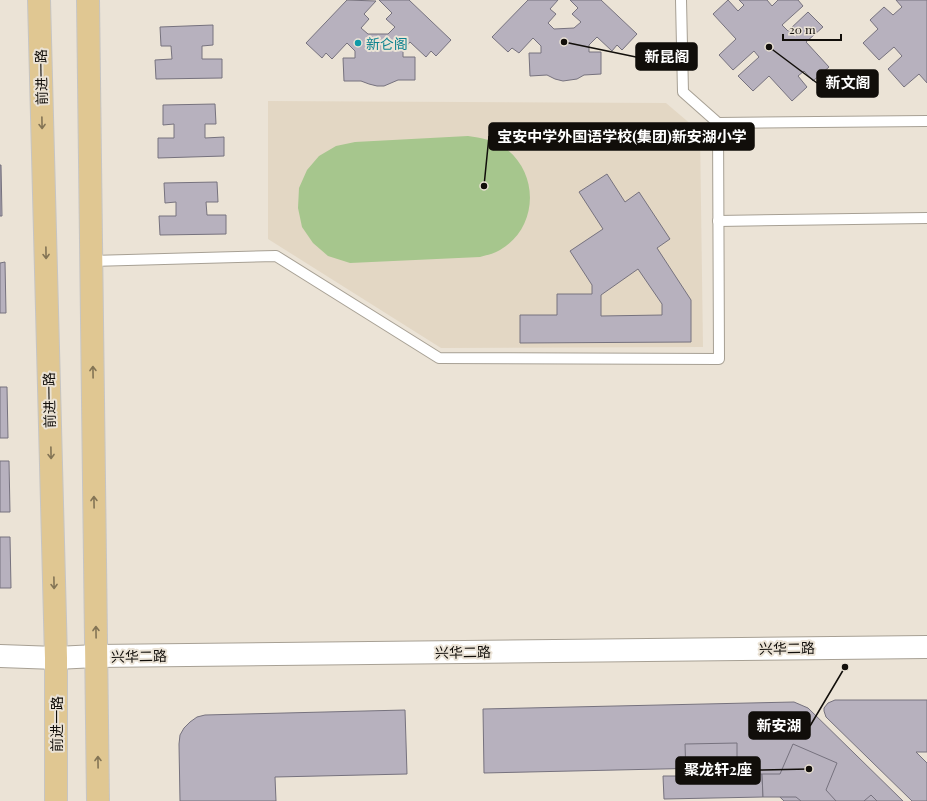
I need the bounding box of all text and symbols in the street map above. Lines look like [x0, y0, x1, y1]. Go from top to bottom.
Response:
scale bar [783, 16, 841, 42]
text: 20 m [789, 21, 816, 37]
place label: 新仑阁 [366, 34, 408, 53]
marker: 新仑阁 [353, 38, 363, 48]
callout: 新昆阁 [636, 43, 697, 70]
text: 新昆阁 [644, 46, 690, 66]
street label: 前进一路 [31, 49, 51, 105]
callout: 新文阁 [817, 70, 878, 97]
text: 新文阁 [825, 72, 871, 92]
one-way arrow [38, 116, 46, 129]
callout: 宝安中学外国语学校(集团)新安湖小学 [489, 123, 754, 150]
text: 宝安中学外国语学校(集团)新安湖小学 [497, 126, 747, 146]
one-way arrow [42, 246, 49, 259]
one-way arrow [89, 366, 97, 379]
street label: 前进一路 [39, 372, 59, 428]
one-way arrow [47, 446, 54, 459]
one-way arrow [90, 496, 98, 509]
one-way arrow [50, 576, 58, 589]
one-way arrow [92, 626, 100, 639]
street label: 兴华二路 [759, 638, 815, 658]
street label: 兴华二路 [435, 642, 491, 662]
street label: 兴华二路 [111, 646, 167, 666]
street label: 前进一路 [47, 696, 66, 752]
callout: 新安湖 [749, 712, 810, 739]
text: 新安湖 [756, 715, 802, 735]
one-way arrow [94, 756, 102, 769]
callout: 聚龙轩2座 [676, 757, 760, 784]
text: 聚龙轩2座 [684, 759, 752, 779]

